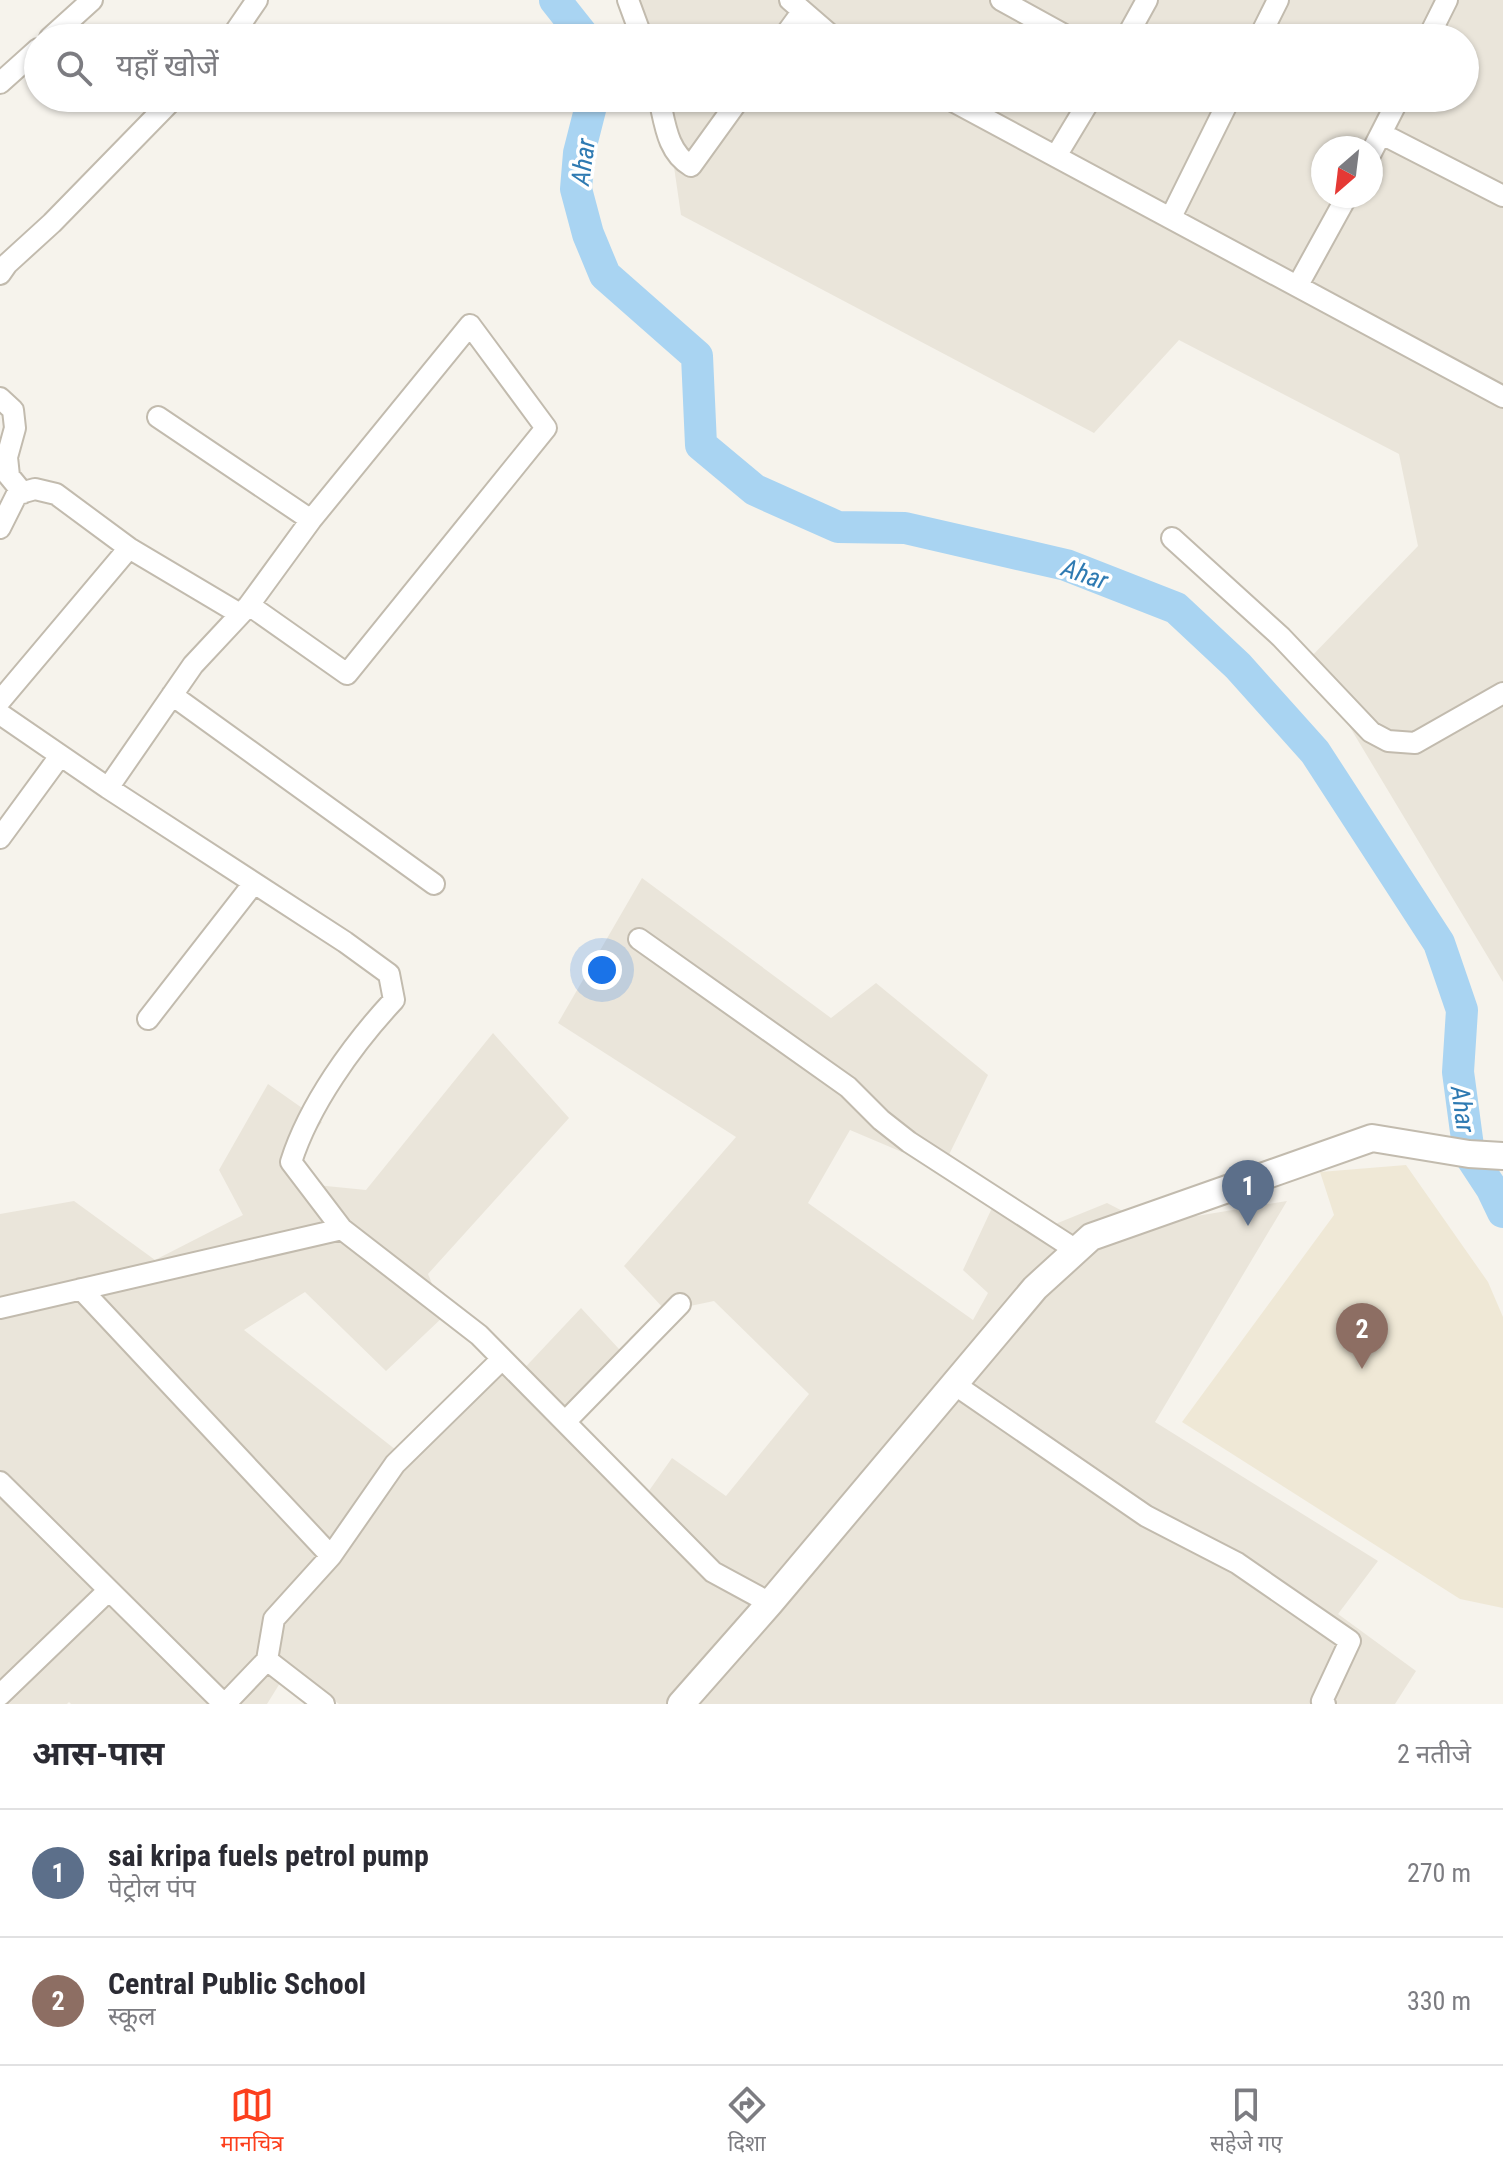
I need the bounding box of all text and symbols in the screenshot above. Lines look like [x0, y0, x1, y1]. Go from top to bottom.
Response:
search box [24, 24, 1479, 112]
icon: search [52, 46, 96, 90]
text: यहाँ खोजें [116, 48, 219, 83]
water label: Ahar [565, 136, 601, 188]
north arrow [1311, 136, 1383, 208]
water label: Ahar [1057, 552, 1113, 596]
your location [582, 950, 622, 990]
water label: Ahar [1445, 1083, 1481, 1135]
pin: 1 [1222, 1160, 1274, 1226]
pin: 2 [1336, 1303, 1388, 1369]
text: आस-पास [32, 1733, 164, 1773]
text: 2 नतीजे [1397, 1739, 1471, 1769]
text: sai kripa fuels petrol pump [108, 1838, 429, 1873]
text: 1 [51, 1858, 65, 1888]
text: 270 m [1407, 1858, 1471, 1888]
text: पेट्रोल पंप [108, 1873, 196, 1903]
text: Central Public School [108, 1966, 366, 2001]
text: 2 [51, 1986, 65, 2016]
text: 330 m [1407, 1986, 1471, 2016]
text: स्कूल [108, 2001, 156, 2031]
tab: मानचित्र [221, 2083, 283, 2160]
tab: दिशा [725, 2083, 769, 2160]
tab: सहेजे गए [1210, 2083, 1282, 2160]

